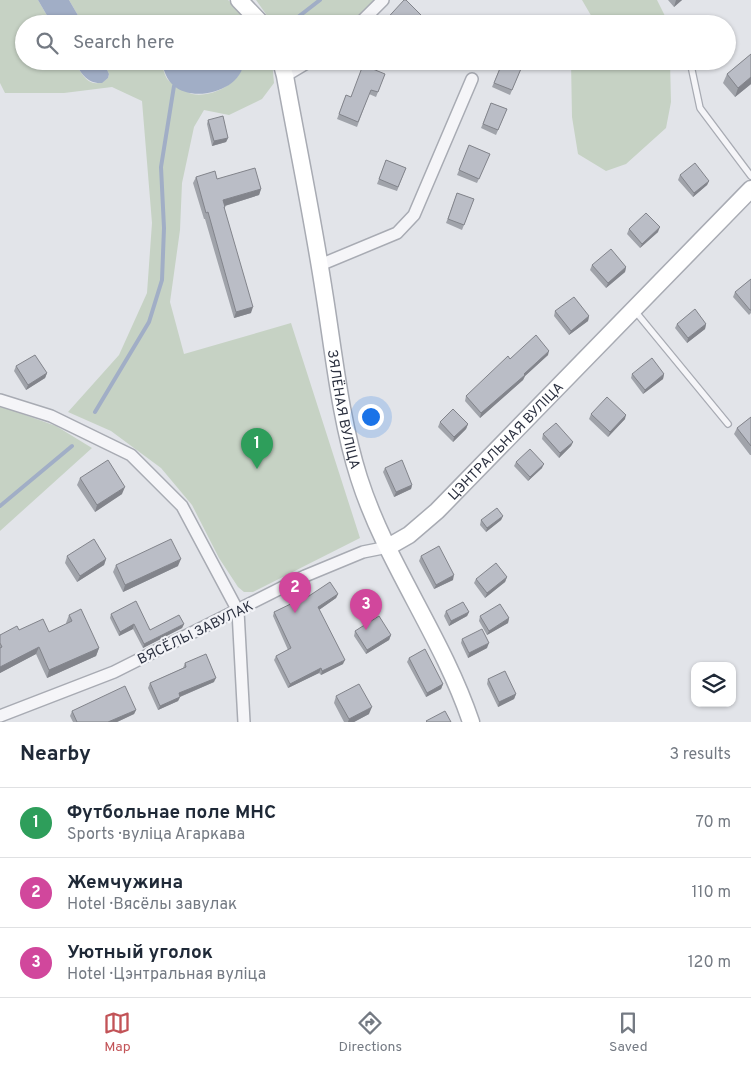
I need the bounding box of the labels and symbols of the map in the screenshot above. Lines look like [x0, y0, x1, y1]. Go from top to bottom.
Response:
street label: ЗЯЛЁНАЯ ВУЛІЦА [323, 349, 363, 471]
street label: ЦЭНТРАЛЬНАЯ ВУЛІЦА [445, 379, 568, 505]
your location [358, 404, 384, 430]
pin: 1 [241, 428, 273, 469]
pin: 2 [279, 572, 311, 613]
pin: 3 [350, 589, 382, 630]
street label: ВЯСЁЛЫ ЗАВУЛАК [135, 597, 256, 669]

